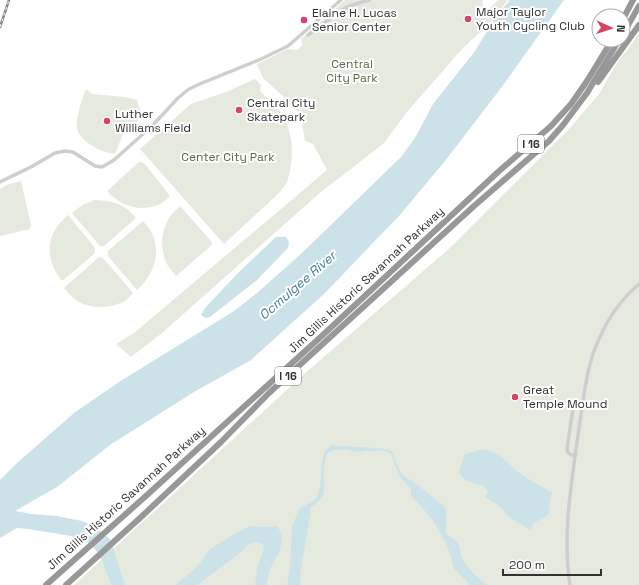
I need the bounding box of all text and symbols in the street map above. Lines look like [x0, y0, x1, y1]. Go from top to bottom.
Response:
place label: Major Taylor Youth Cycling Club [476, 4, 585, 34]
place label: Elaine H. Lucas Senior Center [312, 5, 397, 35]
north arrow [591, 8, 631, 48]
marker: Major Taylor Youth Cycling Club [463, 14, 473, 24]
marker: Elaine H. Lucas Senior Center [299, 15, 309, 25]
text: N [614, 24, 628, 33]
park label: Central City Park [326, 56, 378, 86]
place label: Central City Skatepark [247, 95, 315, 125]
marker: Central City Skatepark [234, 105, 244, 115]
place label: Luther Williams Field [115, 106, 191, 136]
marker: Luther Williams Field [102, 116, 112, 126]
road number: I 16 [518, 135, 544, 153]
park label: Center City Park [181, 149, 275, 165]
street label: Jim Gillis Historic Savannah Parkway [285, 203, 447, 357]
water label: Ocmulgee River [255, 246, 341, 323]
road number: I 16 [275, 367, 301, 385]
place label: Great Temple Mound [523, 382, 607, 412]
marker: Great Temple Mound [510, 392, 520, 402]
street label: Jim Gillis Historic Savannah Parkway [43, 423, 209, 573]
scale bar [503, 551, 601, 577]
text: 200 m [509, 557, 545, 573]

